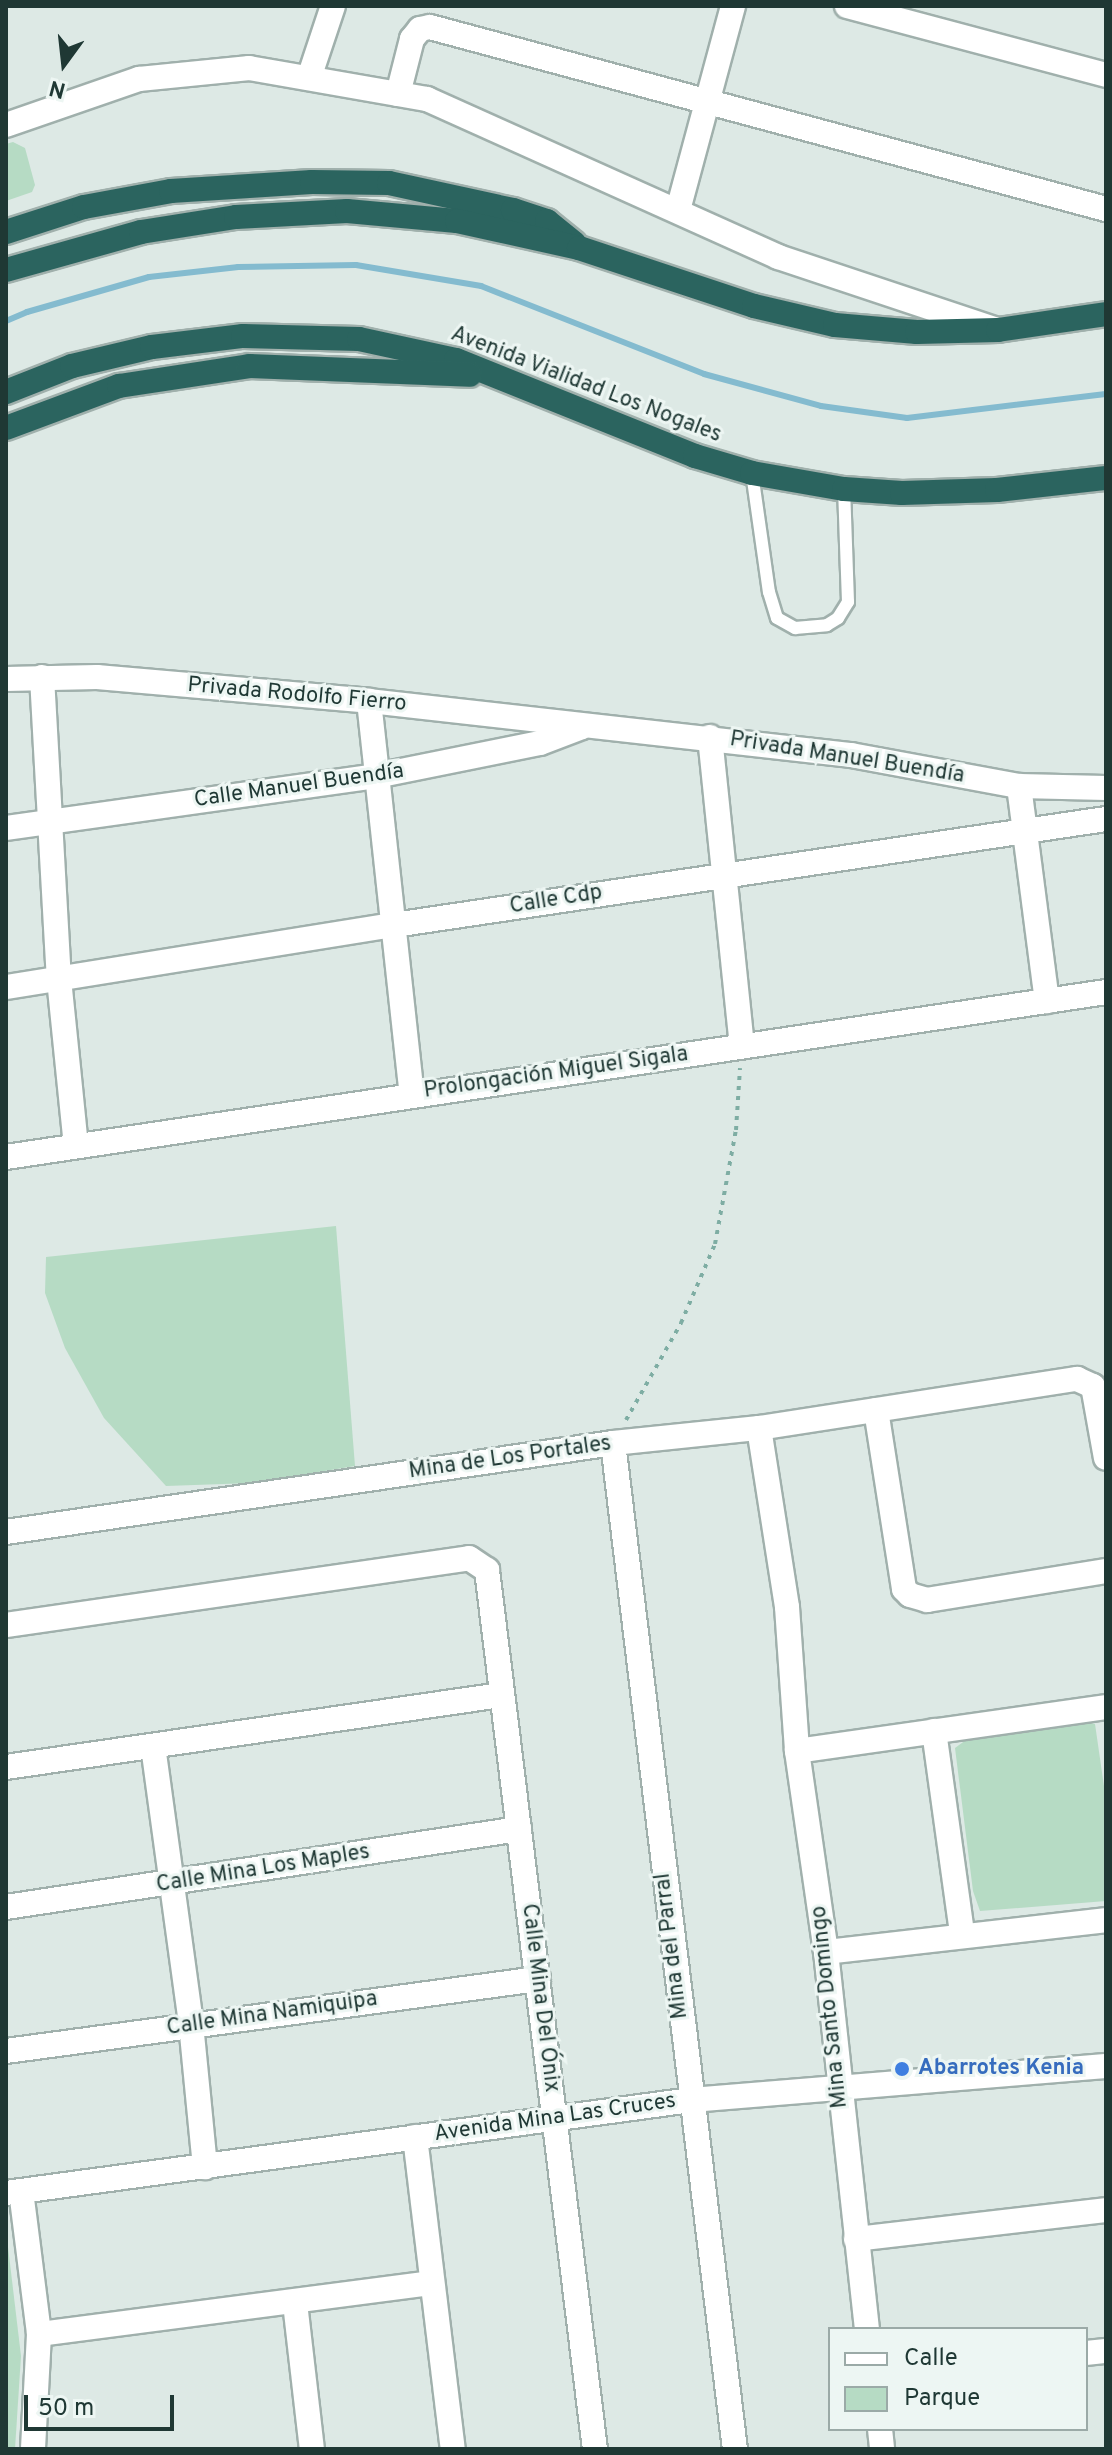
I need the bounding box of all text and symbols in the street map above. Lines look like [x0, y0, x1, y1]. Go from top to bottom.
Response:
north arrow [24, 24, 104, 104]
text: N [47, 73, 69, 103]
street label: Avenida Vialidad Los Nogales [447, 321, 725, 449]
street label: Privada Rodolfo Fierro [186, 672, 408, 718]
street label: Privada Manuel Buendía [728, 726, 966, 790]
street label: Calle Manuel Buendía [192, 758, 406, 814]
street label: Calle Cdp [508, 880, 604, 920]
street label: Prolongación Miguel Sigala [422, 1041, 690, 1105]
street label: Mina de Los Portales [407, 1431, 613, 1485]
street label: Calle Mina Los Maples [154, 1839, 372, 1899]
street label: Mina del Parral [650, 1872, 694, 2020]
street label: Calle Mina Del Ónix [515, 1902, 565, 2094]
street label: Mina Santo Domingo [806, 1904, 854, 2110]
street label: Calle Mina Namiquipa [165, 1986, 379, 2042]
place label: Abarrotes Kenia [918, 2056, 1084, 2082]
marker: Abarrotes Kenia [893, 2060, 911, 2078]
street label: Avenida Mina Las Cruces [432, 2088, 678, 2148]
legend [828, 2327, 1088, 2431]
text: Calle [904, 2344, 958, 2374]
scale bar [28, 2379, 178, 2429]
text: Parque [904, 2384, 980, 2414]
text: 50 m [38, 2394, 94, 2424]

